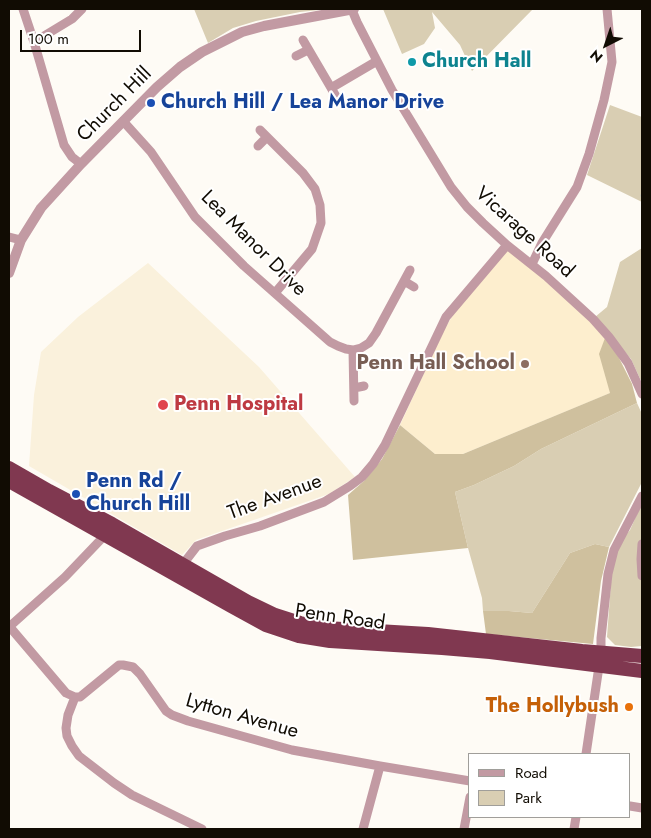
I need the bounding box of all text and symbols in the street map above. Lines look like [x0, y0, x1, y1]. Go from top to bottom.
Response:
scale bar [22, 20, 144, 52]
north arrow [581, 20, 631, 70]
text: 100 m [28, 28, 69, 50]
text: N [585, 45, 607, 68]
place label: Church Hall [422, 50, 531, 74]
marker: Church Hall [406, 56, 418, 68]
street label: Church Hill [73, 63, 157, 147]
place label: Church Hill / Lea Manor Drive [161, 91, 444, 115]
marker: Church Hill / Lea Manor Drive [145, 97, 157, 109]
street label: Vicarage Road [470, 182, 578, 284]
street label: Lea Manor Drive [195, 186, 311, 302]
place label: Penn Hall School [357, 352, 515, 376]
marker: Penn Hall School [519, 358, 531, 370]
place label: Penn Hospital [174, 393, 303, 417]
marker: Penn Hospital [156, 398, 170, 412]
place label: Penn Rd / Church Hill [86, 470, 190, 517]
street label: The Avenue [225, 470, 325, 526]
marker: Penn Rd / Church Hill [70, 488, 82, 500]
street label: Penn Road [293, 600, 387, 636]
street label: Lytton Avenue [183, 689, 301, 745]
place label: The Hollybush [486, 695, 619, 719]
marker: The Hollybush [623, 701, 635, 713]
legend [468, 753, 631, 818]
text: Road [515, 762, 547, 784]
text: Park [515, 787, 542, 809]

